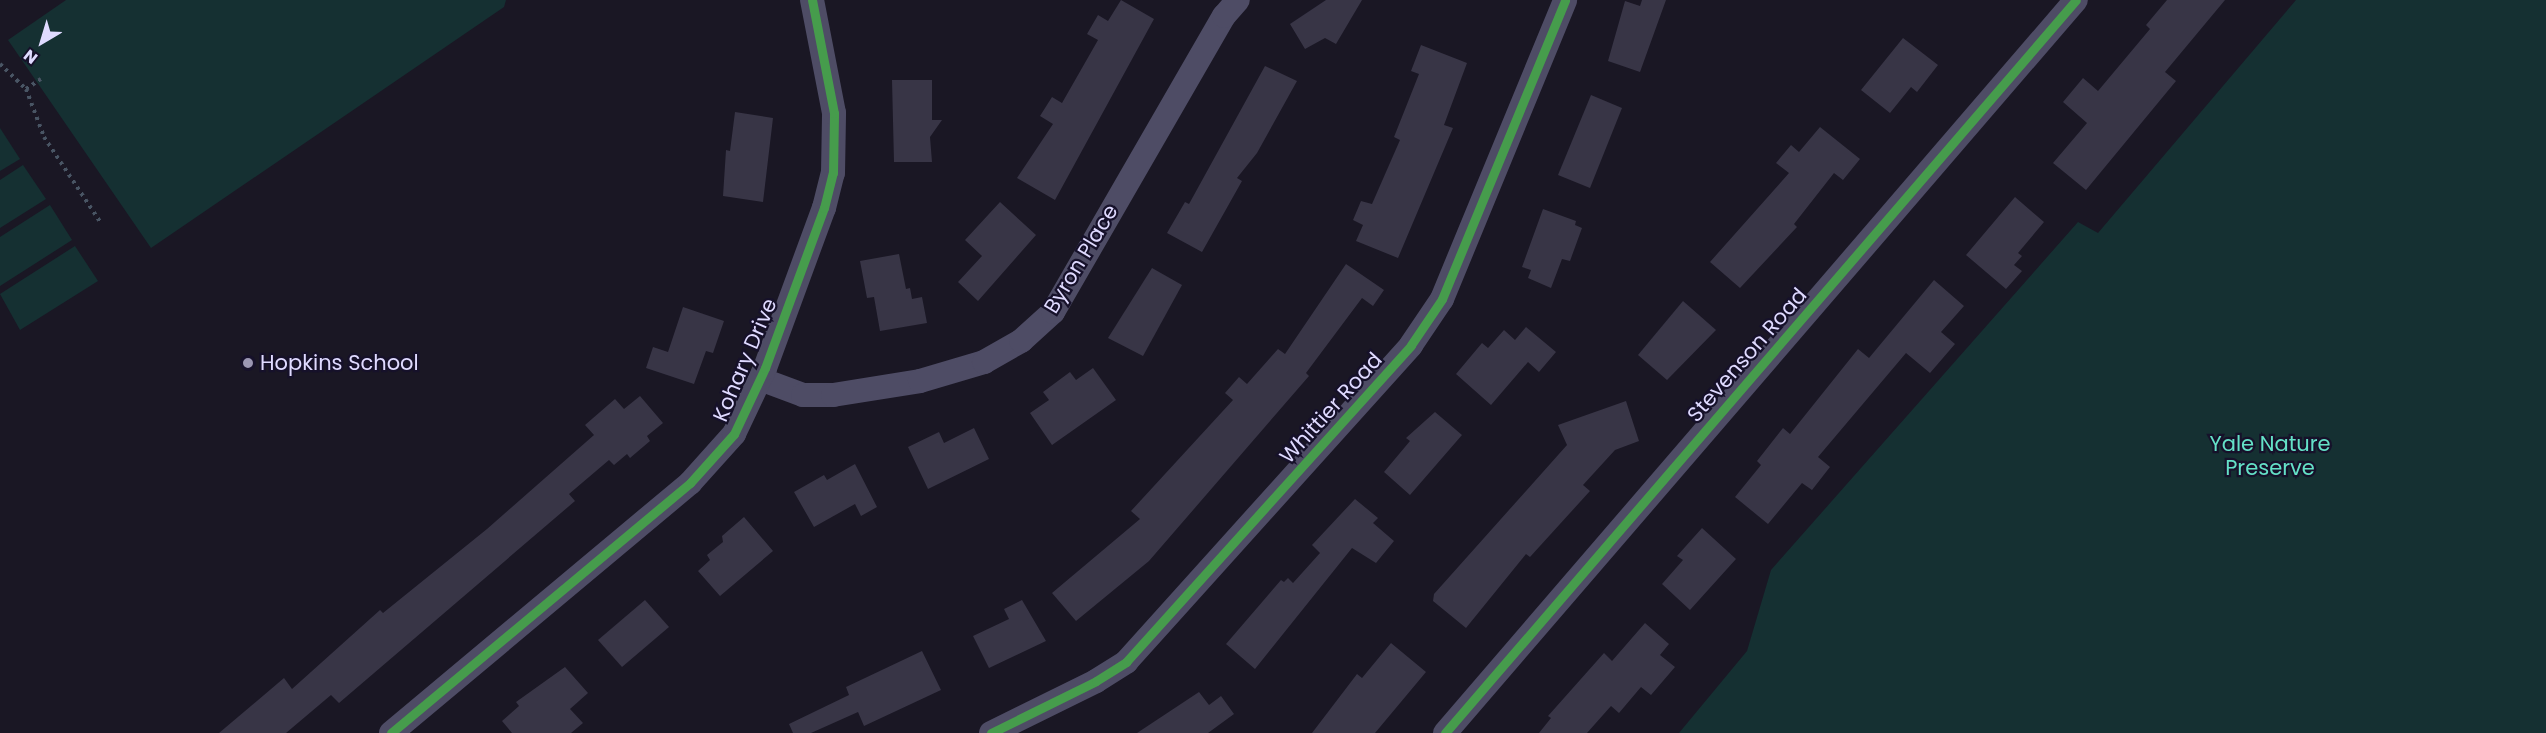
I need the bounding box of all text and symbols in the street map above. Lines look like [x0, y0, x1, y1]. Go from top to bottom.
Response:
north arrow [12, 12, 72, 72]
text: N [19, 44, 42, 69]
street label: Byron Place [1039, 200, 1123, 318]
street label: Stevenson Road [1682, 283, 1812, 427]
street label: Kohary Drive [708, 295, 782, 425]
street label: Whittier Road [1275, 347, 1387, 469]
place label: Hopkins School [260, 350, 419, 376]
marker: Hopkins School [241, 356, 255, 370]
park label: Yale Nature Preserve [2209, 431, 2331, 481]

